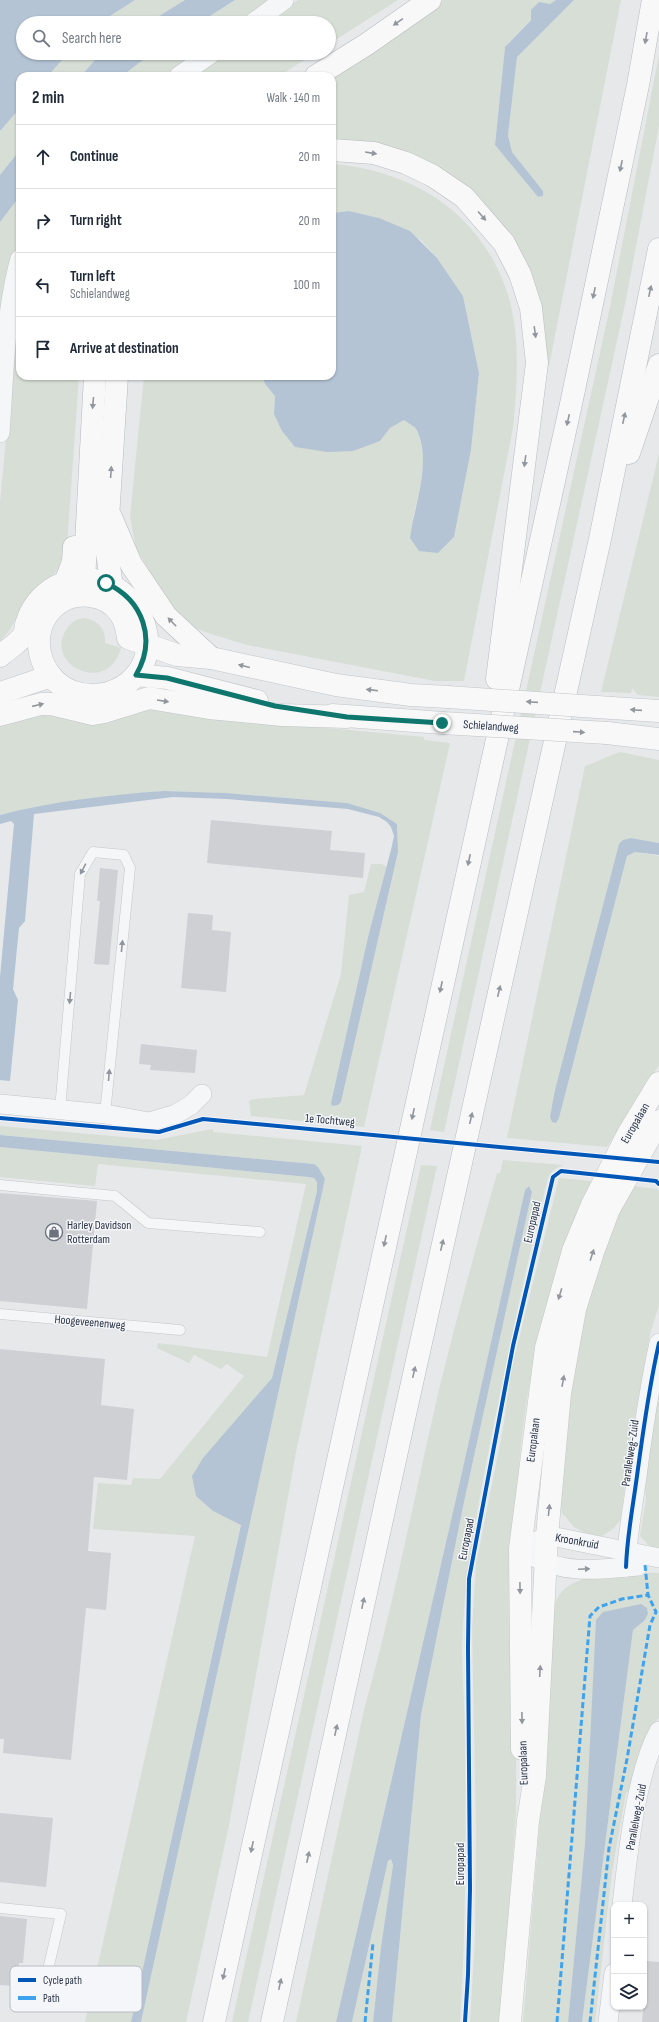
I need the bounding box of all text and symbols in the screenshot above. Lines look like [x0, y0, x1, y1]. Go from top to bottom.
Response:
search box [16, 16, 336, 60]
one-way arrow [393, 18, 403, 26]
icon: search [30, 27, 52, 49]
text: Search here [62, 29, 122, 48]
one-way arrow [643, 32, 649, 45]
text: 2 min [32, 88, 64, 108]
text: Walk · 140 m [267, 90, 320, 106]
icon: ahead [32, 146, 54, 168]
text: Continue [70, 147, 119, 166]
text: 20 m [298, 149, 320, 165]
one-way arrow [365, 150, 377, 156]
one-way arrow [618, 160, 624, 172]
icon: right [32, 210, 54, 232]
text: Turn right [70, 211, 122, 230]
one-way arrow [477, 211, 486, 221]
text: 20 m [298, 213, 320, 229]
text: Turn left [70, 267, 115, 286]
icon: left [32, 274, 54, 296]
text: 100 m [293, 277, 320, 293]
one-way arrow [648, 285, 654, 297]
text: Schielandweg [70, 286, 130, 302]
one-way arrow [591, 287, 597, 299]
one-way arrow [532, 326, 538, 338]
icon: arrive [32, 338, 54, 360]
text: Arrive at destination [70, 339, 179, 358]
one-way arrow [89, 397, 96, 409]
one-way arrow [622, 412, 628, 425]
one-way arrow [564, 414, 570, 427]
one-way arrow [522, 455, 529, 467]
one-way arrow [108, 465, 114, 478]
route start [97, 574, 115, 592]
one-way arrow [167, 617, 177, 627]
one-way arrow [238, 663, 250, 669]
one-way arrow [366, 687, 378, 693]
one-way arrow [157, 698, 170, 704]
one-way arrow [525, 699, 538, 706]
one-way arrow [32, 702, 44, 708]
one-way arrow [630, 706, 642, 713]
route end [433, 714, 451, 732]
street label: Schielandweg [463, 717, 519, 736]
one-way arrow [573, 728, 585, 735]
one-way arrow [466, 854, 472, 866]
one-way arrow [79, 864, 86, 875]
one-way arrow [118, 940, 125, 952]
one-way arrow [438, 981, 444, 993]
one-way arrow [496, 985, 502, 997]
one-way arrow [66, 992, 73, 1004]
one-way arrow [105, 1069, 112, 1082]
street label: Europalaan [618, 1100, 653, 1146]
one-way arrow [410, 1108, 416, 1120]
street label: 1e Tochtweg [304, 1111, 356, 1130]
one-way arrow [468, 1112, 474, 1124]
street label: Europapad [520, 1200, 545, 1244]
place label: Harley Davidson Rotterdam [67, 1218, 131, 1247]
shop icon: Harley Davidson Rotterdam [44, 1222, 64, 1242]
one-way arrow [382, 1235, 388, 1247]
one-way arrow [440, 1239, 446, 1251]
one-way arrow [589, 1248, 595, 1260]
one-way arrow [557, 1289, 563, 1301]
street label: Hoogeveenenweg [54, 1312, 126, 1333]
one-way arrow [412, 1366, 418, 1378]
one-way arrow [560, 1375, 566, 1387]
street label: Europalaan [523, 1417, 544, 1463]
street label: Parallelweg-Zuid [618, 1419, 643, 1487]
one-way arrow [546, 1504, 552, 1516]
street label: Europapad [455, 1517, 478, 1561]
street label: Kroonkruid [554, 1530, 600, 1553]
one-way arrow [578, 1566, 590, 1573]
one-way arrow [517, 1582, 524, 1594]
one-way arrow [361, 1597, 367, 1609]
one-way arrow [537, 1664, 543, 1677]
one-way arrow [519, 1712, 525, 1725]
one-way arrow [333, 1724, 339, 1736]
street label: Europalaan [515, 1741, 532, 1785]
street label: Parallelweg-Zuid [623, 1783, 650, 1851]
one-way arrow [248, 1841, 254, 1853]
street label: Europapad [453, 1843, 468, 1885]
one-way arrow [305, 1851, 311, 1863]
map controls [611, 1902, 647, 2010]
button: + [611, 1902, 647, 1938]
button: − [611, 1938, 647, 1974]
legend [10, 1966, 142, 2012]
one-way arrow [221, 1968, 227, 1980]
text: Cycle path [43, 1974, 82, 1987]
button: layers [611, 1974, 647, 2010]
one-way arrow [278, 1978, 284, 1990]
text: Path [43, 1992, 60, 2005]

